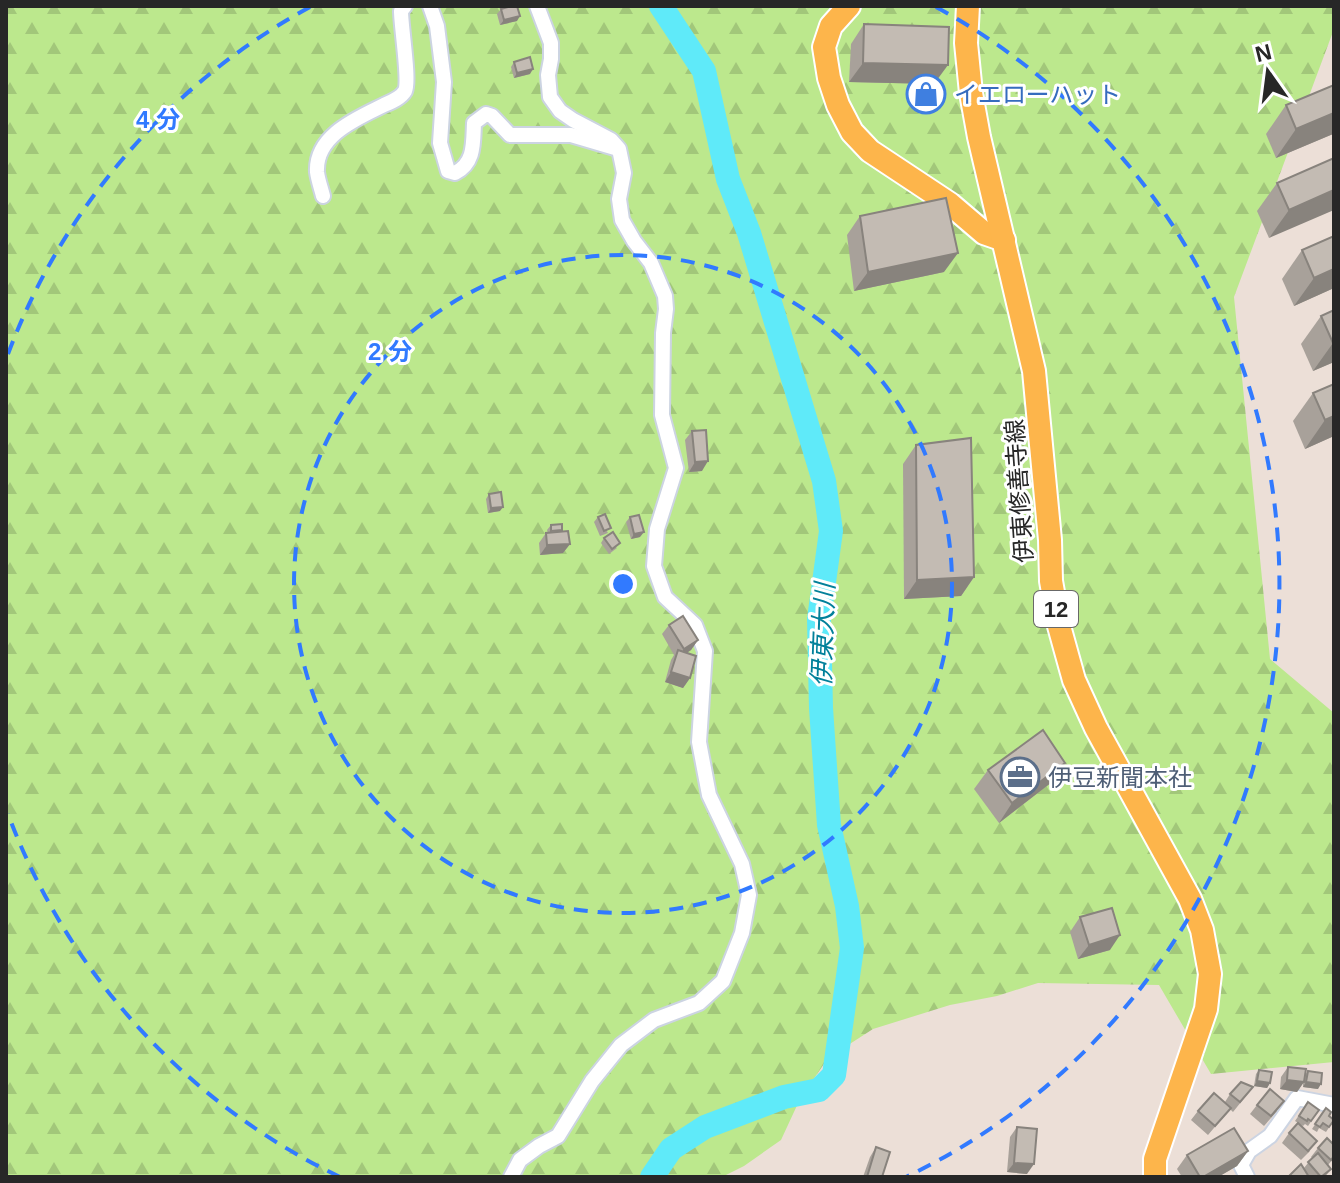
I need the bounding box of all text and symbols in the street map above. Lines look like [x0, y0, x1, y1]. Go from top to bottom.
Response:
north arrow [1228, 32, 1308, 112]
text: N [1253, 39, 1274, 67]
shop icon: イエローハット [905, 73, 947, 115]
place label: イエローハット [954, 81, 1121, 108]
text: 4 分 [136, 106, 180, 133]
text: 2 分 [368, 338, 412, 365]
street label: 伊東修善寺線 [1001, 418, 1037, 564]
centre of rings [609, 570, 637, 598]
water label: 伊東大川 [806, 580, 840, 687]
road number: 12 [1034, 591, 1078, 627]
office icon: 伊豆新聞本社 [999, 756, 1041, 798]
place label: 伊豆新聞本社 [1048, 764, 1192, 791]

